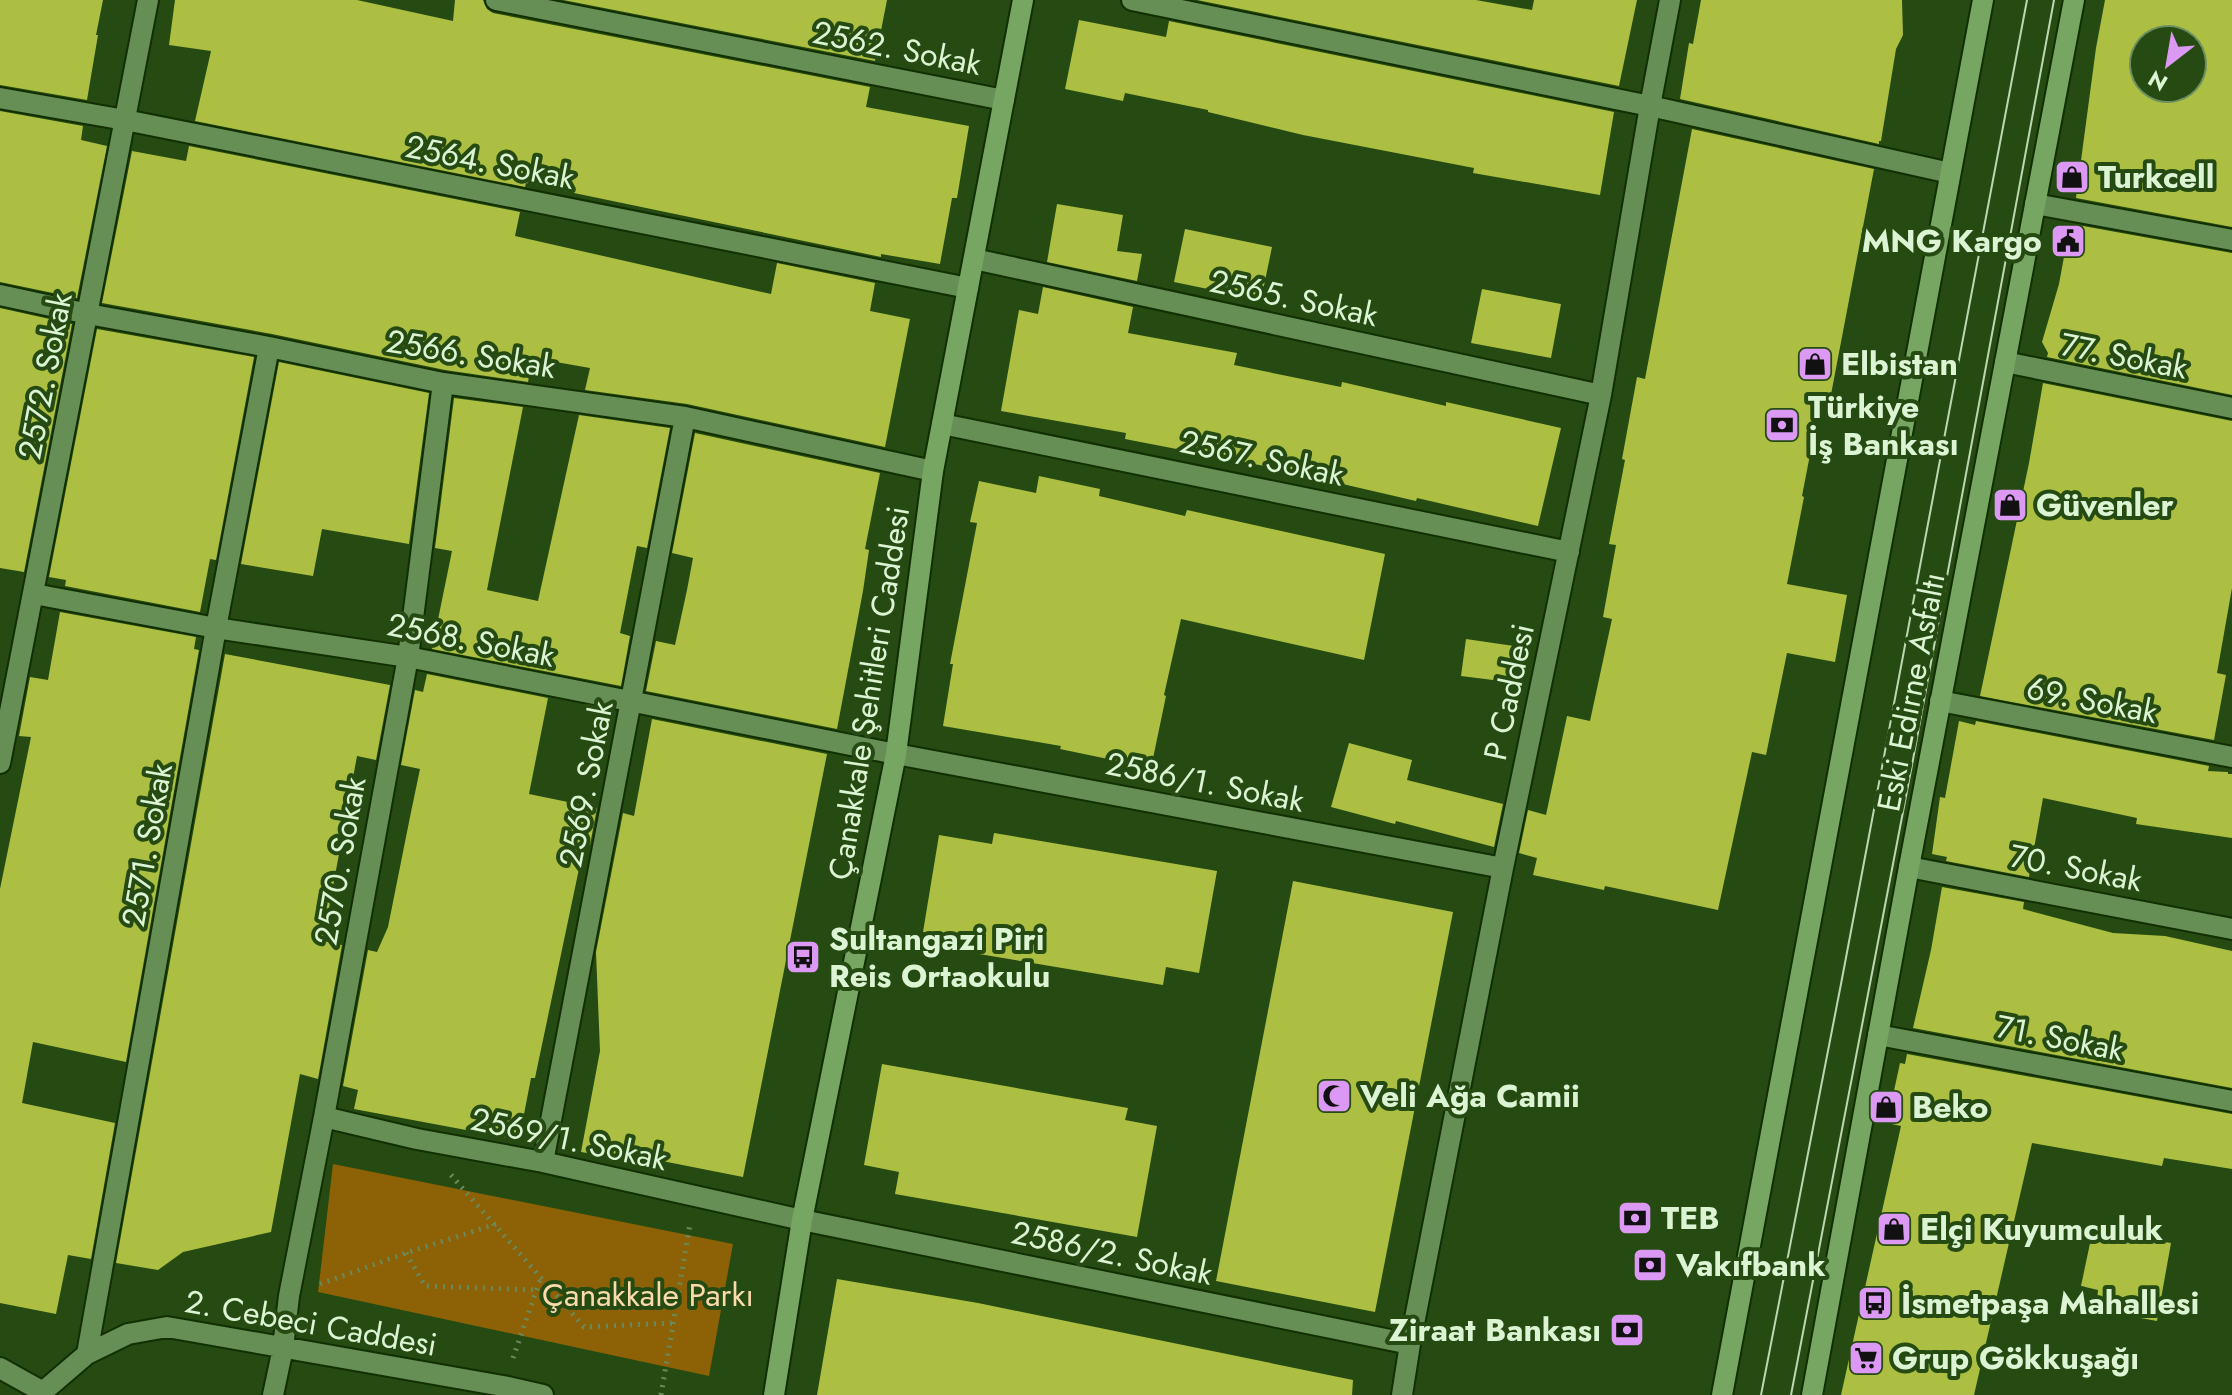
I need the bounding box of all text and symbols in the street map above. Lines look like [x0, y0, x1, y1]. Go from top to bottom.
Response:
street label: 2562. Sokak [809, 9, 986, 87]
north arrow [2128, 24, 2208, 104]
text: N [2142, 63, 2173, 99]
street label: 2564. Sokak [402, 123, 579, 201]
place label: Turkcell [2098, 154, 2214, 200]
shop icon: Turkcell [2053, 158, 2091, 196]
place label: MNG Kargo [1862, 218, 2042, 264]
public building icon: MNG Kargo [2049, 222, 2087, 260]
street label: 2565. Sokak [1206, 258, 1383, 338]
street label: 2572. Sokak [6, 288, 84, 463]
street label: 2566. Sokak [383, 318, 560, 390]
street label: 77. Sokak [2057, 321, 2192, 391]
place label: Elbistan [1841, 341, 1958, 387]
shop icon: Elbistan [1796, 345, 1834, 383]
place label: Türkiye İş Bankası [1808, 384, 1958, 467]
bank icon: Türkiye İş Bankası [1763, 406, 1801, 444]
street label: 2567. Sokak [1176, 418, 1349, 498]
place label: Güvenler [2036, 482, 2174, 528]
shop icon: Güvenler [1991, 486, 2029, 524]
street label: Çanakkale Şehitleri Caddesi [817, 503, 921, 883]
street label: Eski Edirne Asfaltı [1865, 569, 1957, 815]
street label: 2568. Sokak [383, 601, 559, 679]
street label: P Caddesi [1472, 619, 1546, 765]
street label: 69. Sokak [2023, 665, 2162, 735]
street label: 2569. Sokak [547, 696, 625, 871]
street label: 2586/1. Sokak [1102, 740, 1309, 824]
street label: 2571. Sokak [110, 759, 184, 930]
street label: 2570. Sokak [303, 772, 378, 949]
street label: 70. Sokak [2006, 833, 2147, 904]
place label: Sultangazi Piri Reis Ortaokulu [829, 916, 1050, 999]
bus stop icon: Sultangazi Piri Reis Ortaokulu [784, 938, 822, 976]
street label: 71. Sokak [1992, 1003, 2129, 1073]
place label: Veli Ağa Camii [1359, 1073, 1580, 1119]
mosque icon: Veli Ağa Camii [1315, 1077, 1353, 1115]
place label: Beko [1912, 1084, 1988, 1130]
shop icon: Beko [1867, 1088, 1905, 1126]
street label: 2569/1. Sokak [467, 1096, 672, 1182]
place label: TEB [1661, 1195, 1720, 1241]
bank icon: TEB [1616, 1199, 1654, 1237]
place label: Elçi Kuyumculuk [1920, 1206, 2164, 1252]
street label: 2586/2. Sokak [1007, 1209, 1218, 1297]
shop icon: Elçi Kuyumculuk [1875, 1210, 1913, 1248]
place label: Vakıfbank [1675, 1242, 1826, 1288]
bank icon: Vakıfbank [1631, 1246, 1669, 1284]
park label: Çanakkale Parkı [542, 1272, 754, 1318]
street label: 2. Cebeci Caddesi [181, 1278, 441, 1368]
place label: İsmetpaşa Mahallesi [1901, 1280, 2199, 1326]
bus stop icon: İsmetpaşa Mahallesi [1856, 1284, 1894, 1322]
place label: Ziraat Bankası [1389, 1307, 1601, 1353]
bank icon: Ziraat Bankası [1608, 1311, 1646, 1349]
place label: Grup Gökkuşağı [1892, 1335, 2139, 1381]
supermarket icon: Grup Gökkuşağı [1847, 1339, 1885, 1377]

